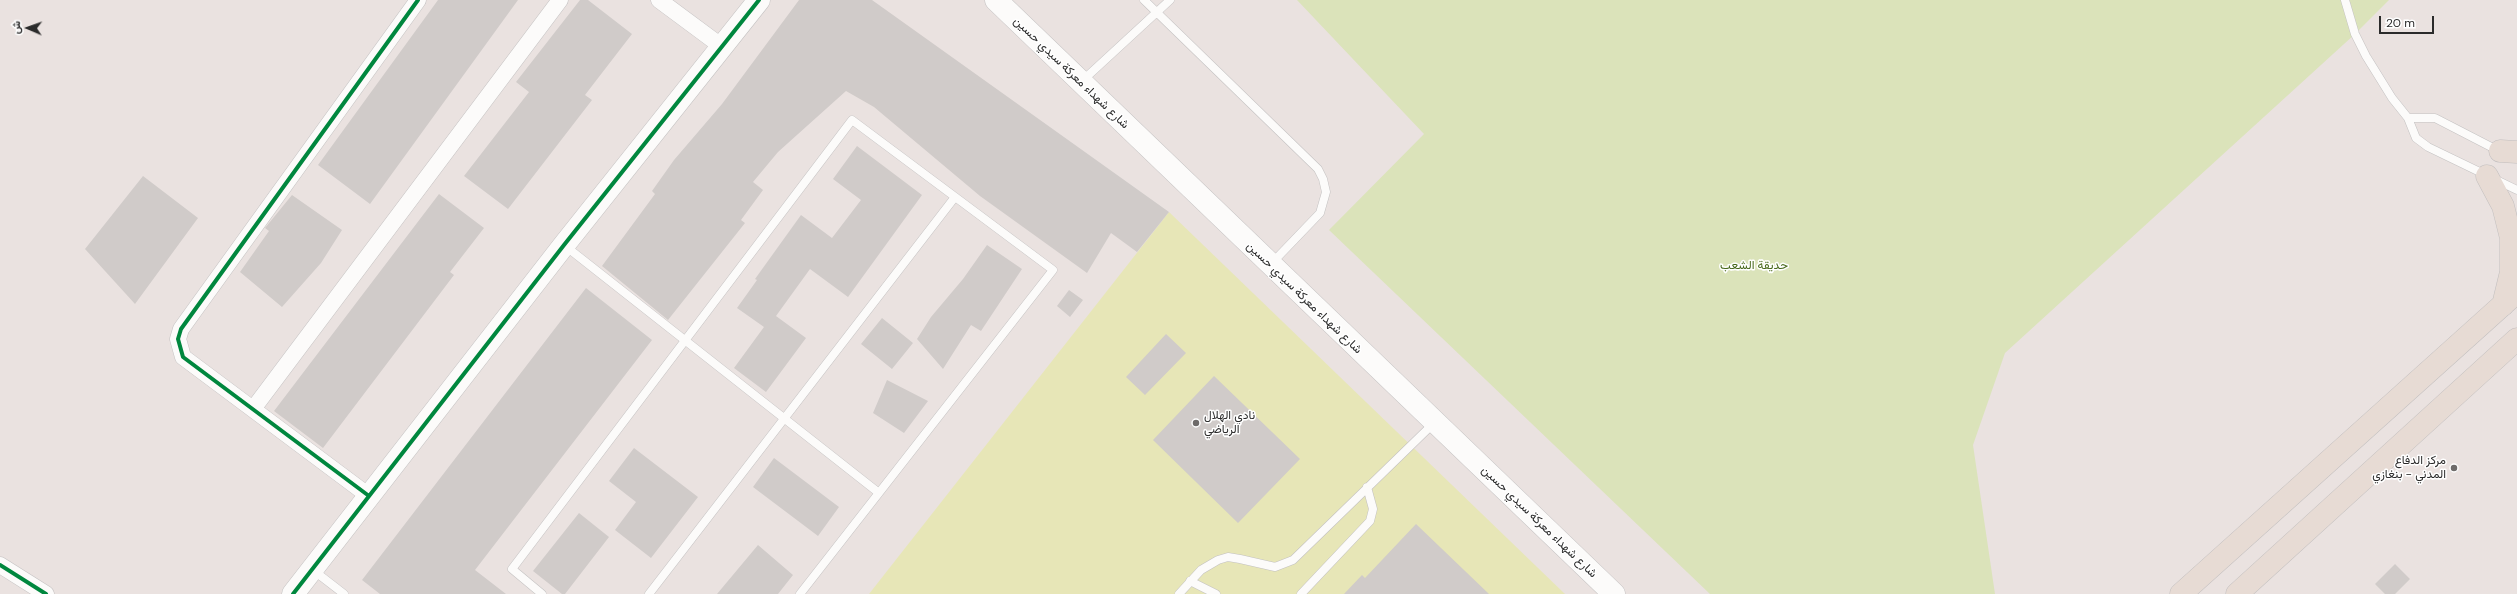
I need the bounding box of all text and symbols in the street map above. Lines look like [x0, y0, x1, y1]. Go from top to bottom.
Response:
north arrow [8, 8, 48, 48]
scale bar [2381, 8, 2436, 34]
street label: شارع شهداء معركة سيدي حسين [1010, 14, 1132, 132]
text: 20 m [2386, 15, 2415, 31]
text: ش [9, 21, 23, 34]
street label: شارع شهداء معركة سيدي حسين [1243, 239, 1365, 357]
park label: حديقة الشعب [1720, 259, 1788, 273]
place label: نادي الهلال الرياضي [1204, 409, 1255, 437]
marker: نادي الهلال الرياضي [1191, 418, 1201, 428]
place label: مركز الدفاع المدني - بنغازي [2372, 454, 2446, 482]
street label: شارع شهداء معركة سيدي حسين [1478, 463, 1600, 581]
marker: مركز الدفاع المدني - بنغازي [2449, 463, 2459, 473]

